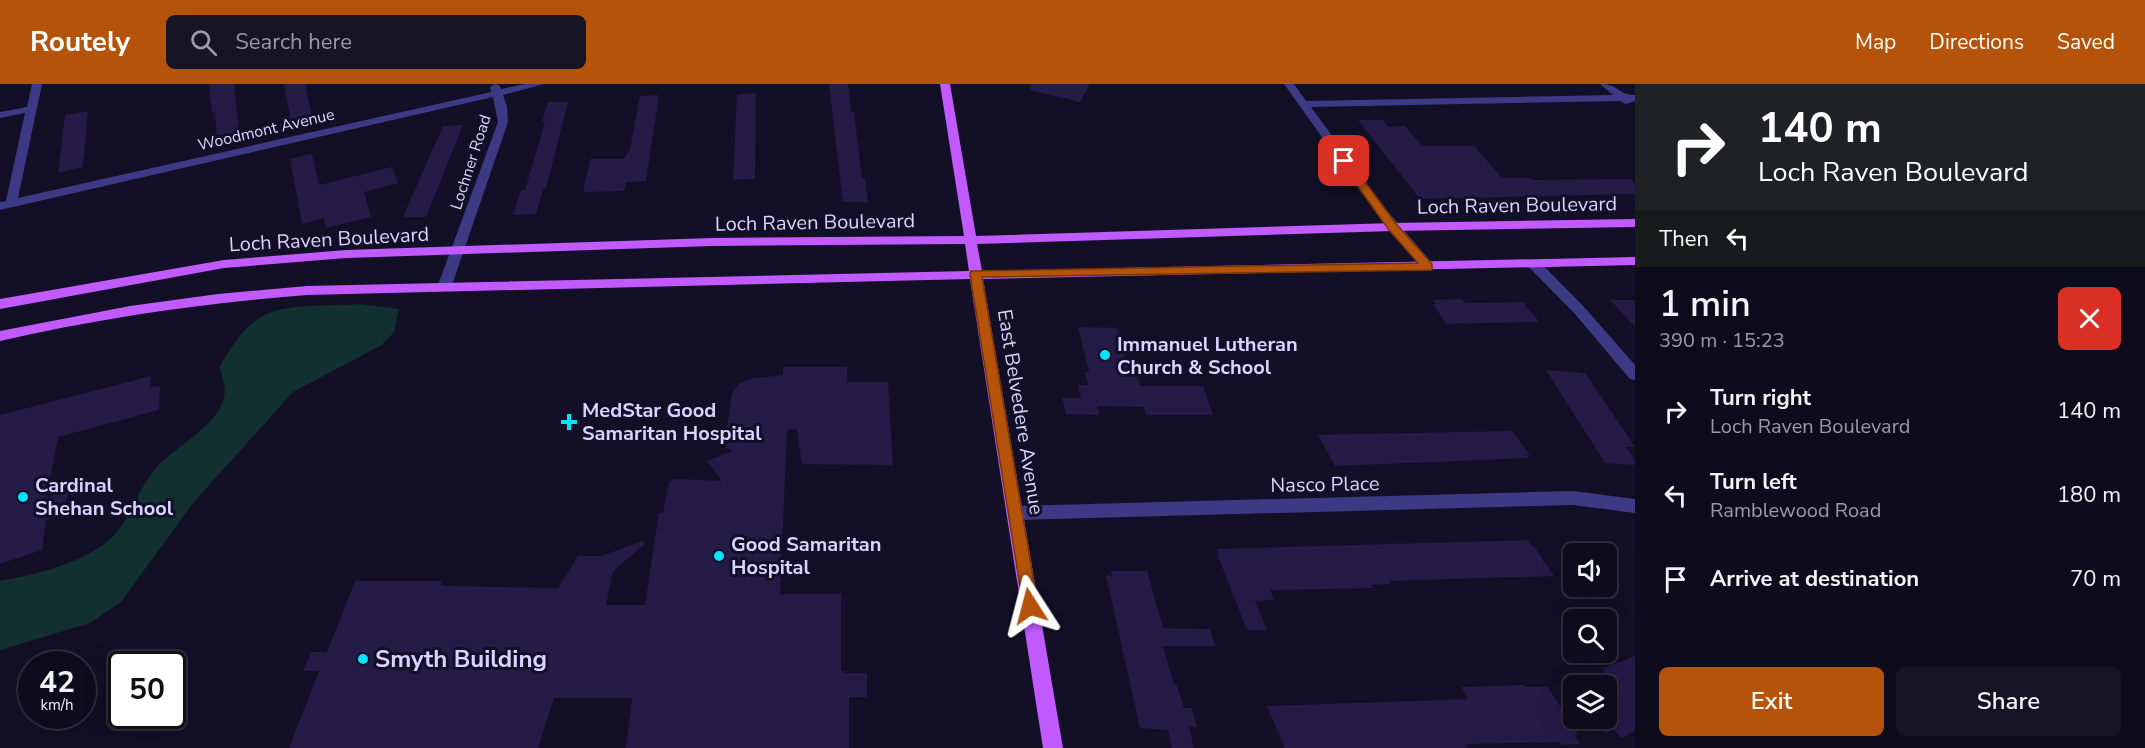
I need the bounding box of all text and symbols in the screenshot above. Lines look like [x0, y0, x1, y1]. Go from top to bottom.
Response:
search box [166, 15, 586, 69]
text: Routely [30, 23, 130, 61]
icon: search [187, 26, 220, 59]
text: Search here [235, 27, 352, 57]
text: Map [1855, 28, 1896, 56]
text: Directions [1929, 28, 2024, 56]
text: Saved [2057, 28, 2115, 56]
text: 140 m [1758, 100, 1882, 157]
street label: Woodmont Avenue [196, 104, 337, 156]
icon: right [1659, 108, 1737, 186]
street label: Lochner Road [445, 112, 497, 213]
pin [1318, 135, 1369, 186]
icon: arrive [1327, 144, 1360, 177]
text: Loch Raven Boulevard [1758, 154, 2029, 191]
street label: Loch Raven Boulevard [1417, 190, 1617, 221]
street label: Loch Raven Boulevard [715, 207, 915, 238]
street label: Loch Raven Boulevard [228, 221, 430, 258]
icon: left [1721, 222, 1754, 255]
text: Then [1659, 224, 1709, 254]
text: 1 min [1659, 280, 1751, 329]
button: close [2058, 287, 2121, 350]
street label: East Belvedere Avenue [991, 307, 1050, 517]
text: 390 m · 15:23 [1659, 327, 1785, 354]
place label: Immanuel Lutheran Church & School [1117, 331, 1298, 381]
marker: Immanuel Lutheran Church & School [1098, 348, 1112, 362]
text: Turn right [1710, 383, 1811, 413]
icon: right [1659, 395, 1692, 428]
text: 140 m [2057, 396, 2121, 426]
place label: MedStar Good Samaritan Hospital [582, 397, 762, 447]
marker: MedStar Good Samaritan Hospital [560, 413, 578, 431]
text: Loch Raven Boulevard [1710, 413, 1910, 440]
text: Turn left [1710, 467, 1797, 497]
street label: Nasco Place [1270, 470, 1380, 499]
place label: Cardinal Shehan School [35, 472, 174, 522]
icon: left [1659, 479, 1692, 512]
text: 180 m [2057, 480, 2121, 510]
marker: Cardinal Shehan School [16, 490, 30, 504]
text: Ramblewood Road [1710, 497, 1881, 524]
place label: Good Samaritan Hospital [731, 531, 881, 581]
map controls [1563, 543, 1617, 729]
button: sound [1563, 543, 1617, 597]
marker: Good Samaritan Hospital [712, 549, 726, 563]
icon: arrive [1659, 563, 1692, 596]
text: Arrive at destination [1710, 564, 1919, 594]
text: 70 m [2070, 564, 2121, 594]
position arrow [998, 574, 1062, 638]
button: search [1563, 609, 1617, 663]
place label: Smyth Building [375, 643, 547, 675]
speed limit sign: 50 [108, 651, 186, 729]
marker: Smyth Building [356, 652, 370, 666]
text: 42 [39, 662, 75, 703]
button: Exit [1659, 667, 1884, 736]
button: Share [1896, 667, 2121, 736]
button: layers [1563, 675, 1617, 729]
text: km/h [40, 695, 74, 715]

